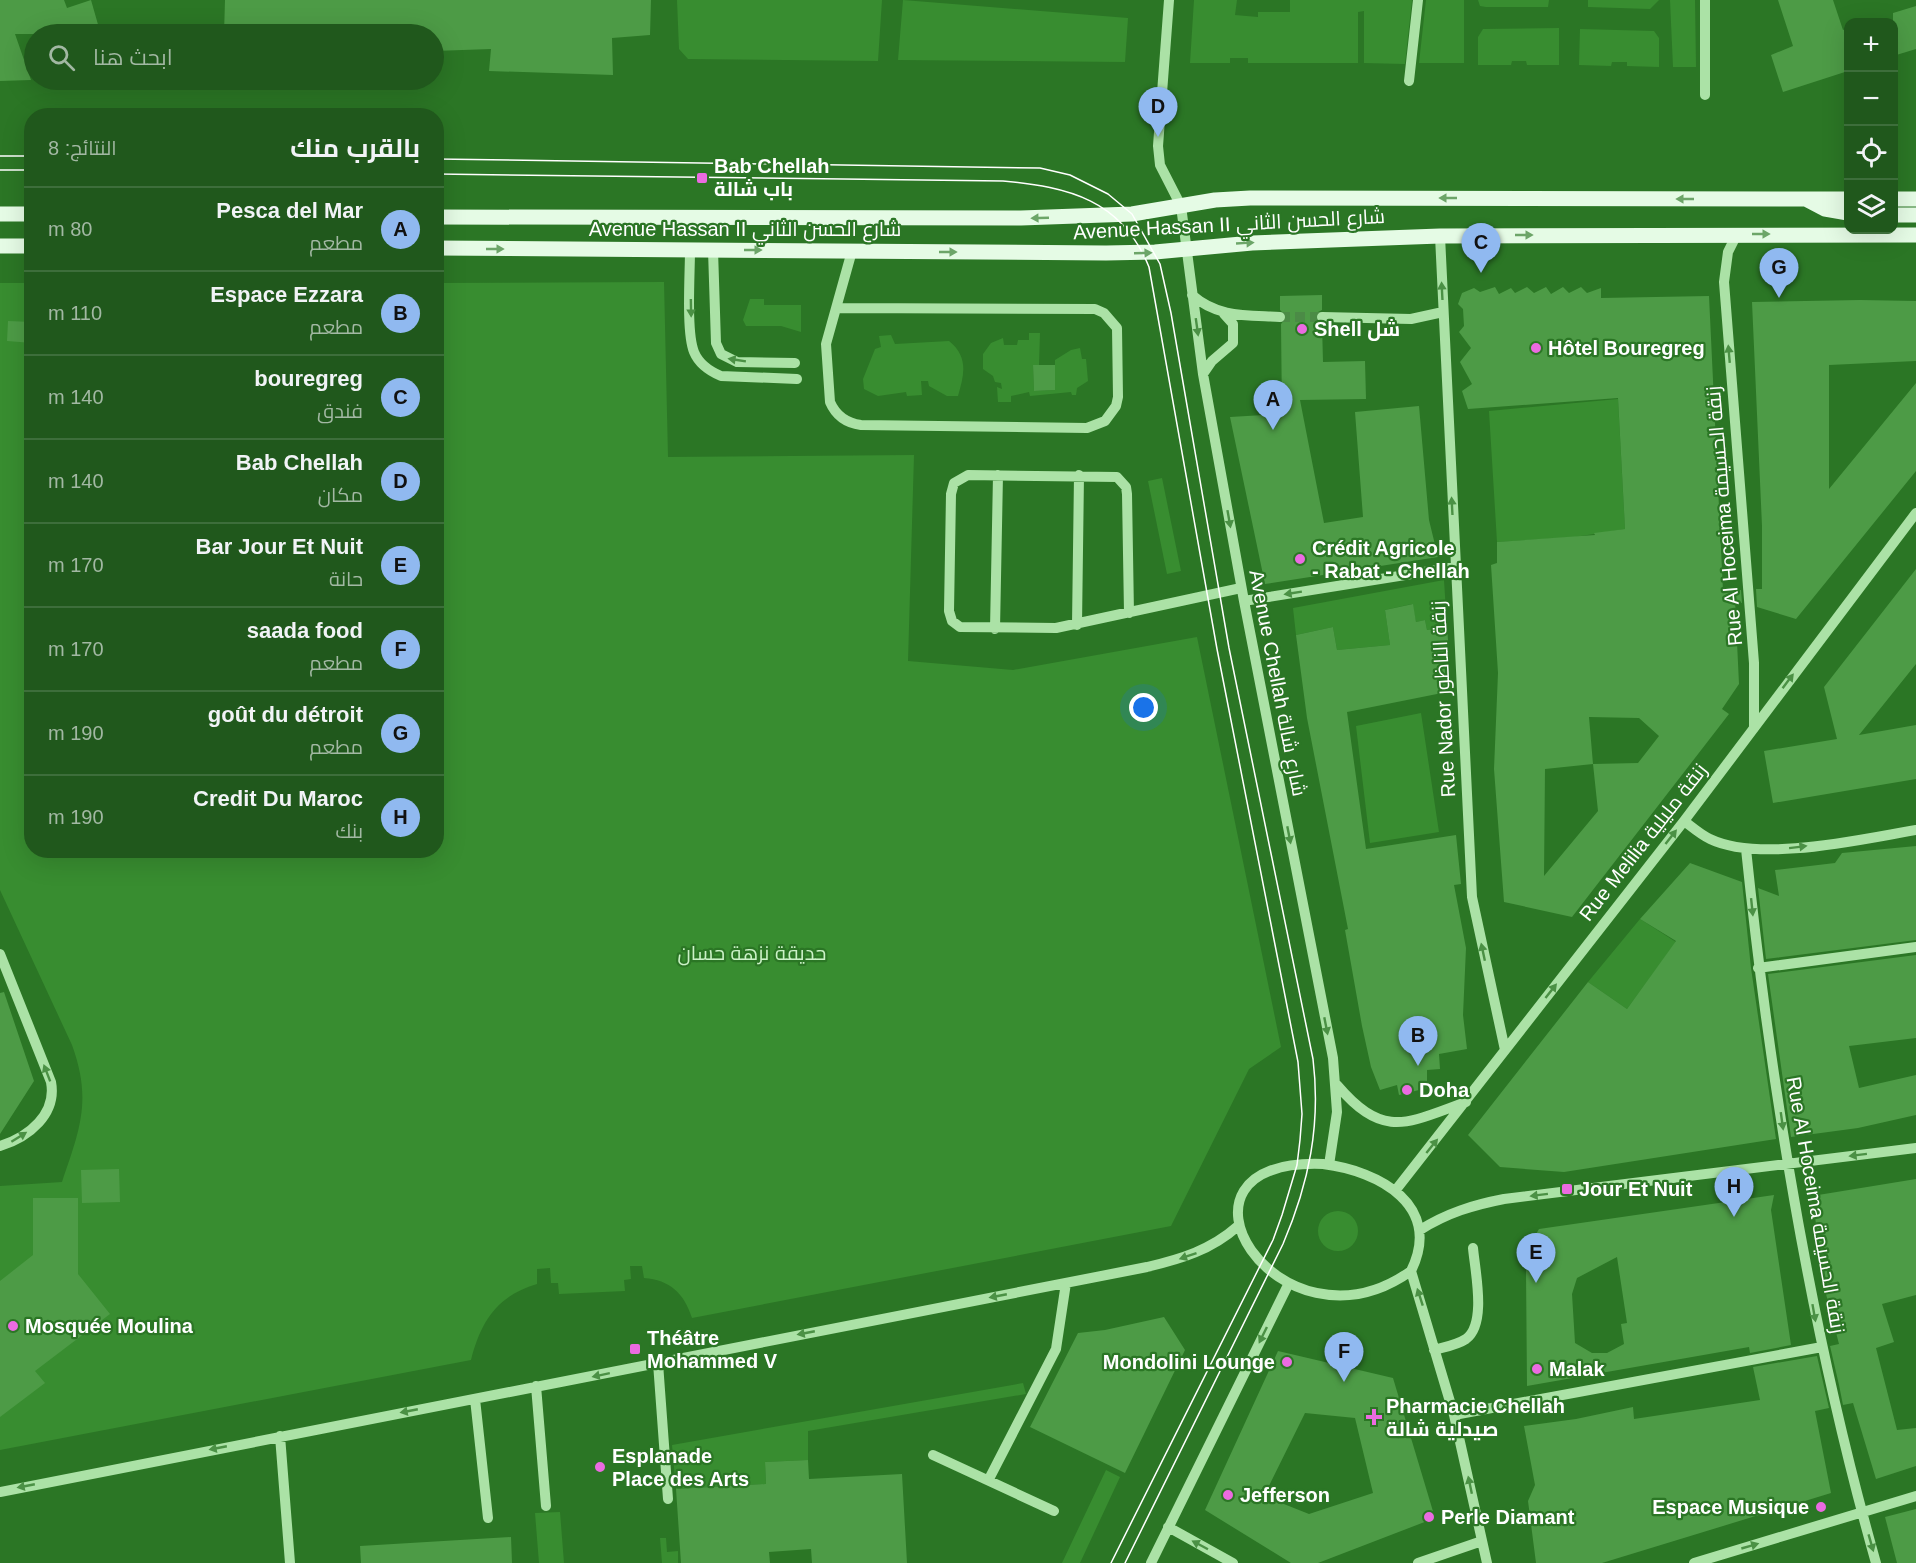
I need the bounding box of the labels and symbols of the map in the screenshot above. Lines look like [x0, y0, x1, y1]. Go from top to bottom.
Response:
pin: D [1138, 88, 1178, 137]
place label: Bab Chellah باب شالة [714, 155, 830, 201]
marker: Bab Chellah باب شالة [695, 171, 709, 185]
one-way arrow [1438, 193, 1457, 203]
one-way arrow [1675, 194, 1694, 204]
street label: Avenue Hassan II شارع الحسن الثاني [1072, 205, 1386, 248]
one-way arrow [1030, 213, 1049, 222]
street label: Avenue Hassan II شارع الحسن الثاني [589, 218, 901, 245]
pin: C [1462, 224, 1500, 273]
one-way arrow [1751, 229, 1770, 239]
one-way arrow [1514, 230, 1533, 240]
one-way arrow [1235, 239, 1254, 248]
one-way arrow [485, 244, 504, 254]
one-way arrow [743, 245, 762, 255]
one-way arrow [938, 247, 957, 257]
one-way arrow [1133, 248, 1152, 257]
pin: G [1760, 248, 1798, 298]
one-way arrow [1438, 281, 1447, 300]
one-way arrow [686, 299, 696, 318]
one-way arrow [1192, 318, 1201, 337]
place label: Shell شل [1314, 318, 1400, 341]
marker: Shell شل [1295, 322, 1309, 336]
place label: Hôtel Bouregreg [1548, 337, 1705, 359]
marker: Hôtel Bouregreg [1529, 341, 1543, 355]
one-way arrow [1724, 344, 1734, 363]
one-way arrow [727, 356, 746, 365]
pin: A [1254, 380, 1292, 430]
street label: Rue Al Hoceima زنقة الحسيمة [1702, 385, 1747, 647]
one-way arrow [1447, 497, 1457, 516]
one-way arrow [1225, 510, 1234, 529]
place label: Crédit Agricole - Rabat - Chellah [1312, 537, 1470, 582]
marker: Crédit Agricole - Rabat - Chellah [1293, 552, 1307, 566]
street label: Avenue Chellah شارع شالة [1242, 568, 1311, 799]
one-way arrow [1284, 589, 1303, 598]
street label: Rue Nador زنقة الناظور [1427, 600, 1460, 798]
one-way arrow [1781, 674, 1793, 689]
your location [1129, 693, 1158, 722]
street label: Rue Melilia زنقة مليلية [1575, 759, 1712, 926]
one-way arrow [1285, 825, 1294, 844]
one-way arrow [1664, 830, 1676, 845]
one-way arrow [1789, 842, 1808, 851]
one-way arrow [1747, 898, 1757, 917]
park label: حديقة نزهة حسان [678, 942, 826, 966]
one-way arrow [1478, 942, 1488, 961]
one-way arrow [1544, 983, 1557, 999]
pin: B [1398, 1016, 1438, 1066]
one-way arrow [1322, 1017, 1331, 1036]
one-way arrow [42, 1064, 52, 1082]
street label: Rue Al Hoceima زنقة الحسيمة [1782, 1075, 1849, 1335]
place label: Doha [1419, 1079, 1470, 1101]
marker: Doha [1400, 1083, 1414, 1097]
one-way arrow [1778, 1112, 1787, 1131]
one-way arrow [11, 1131, 27, 1142]
one-way arrow [1425, 1138, 1438, 1153]
one-way arrow [1848, 1151, 1867, 1160]
pin: H [1714, 1168, 1754, 1217]
place label: Jour Et Nuit [1579, 1178, 1693, 1200]
marker: Jour Et Nuit [1560, 1182, 1574, 1196]
one-way arrow [1530, 1190, 1549, 1200]
pin: E [1516, 1234, 1556, 1283]
one-way arrow [1179, 1251, 1197, 1261]
one-way arrow [1415, 1288, 1424, 1306]
one-way arrow [988, 1292, 1007, 1301]
one-way arrow [1810, 1304, 1819, 1323]
place label: Mosquée Moulina [25, 1315, 194, 1337]
marker: Mosquée Moulina [6, 1319, 20, 1333]
place label: Théâtre Mohammed V [647, 1327, 778, 1372]
one-way arrow [1258, 1327, 1268, 1344]
one-way arrow [796, 1329, 815, 1338]
pin: F [1324, 1332, 1364, 1382]
marker: Théâtre Mohammed V [628, 1342, 642, 1356]
place label: Mondolini Lounge [1103, 1351, 1275, 1373]
marker: Mondolini Lounge [1280, 1355, 1294, 1369]
place label: Malak [1549, 1358, 1605, 1380]
marker: Malak [1530, 1362, 1544, 1376]
one-way arrow [591, 1371, 610, 1380]
place label: Pharmacie Chellah صيدلية شالة [1386, 1395, 1565, 1441]
one-way arrow [399, 1407, 418, 1416]
marker: Pharmacie Chellah صيدلية شالة [1367, 1410, 1381, 1424]
one-way arrow [208, 1444, 227, 1454]
place label: Esplanade Place des Arts [612, 1445, 749, 1490]
marker: Esplanade Place des Arts [593, 1460, 607, 1474]
one-way arrow [1464, 1476, 1474, 1495]
one-way arrow [17, 1482, 36, 1491]
place label: Jefferson [1240, 1484, 1330, 1506]
marker: Jefferson [1221, 1488, 1235, 1502]
place label: Espace Musique [1652, 1496, 1809, 1518]
marker: Espace Musique [1814, 1500, 1828, 1514]
place label: Perle Diamant [1441, 1506, 1575, 1528]
marker: Perle Diamant [1422, 1510, 1436, 1524]
one-way arrow [1867, 1534, 1876, 1552]
one-way arrow [1191, 1540, 1208, 1550]
one-way arrow [1741, 1541, 1759, 1550]

